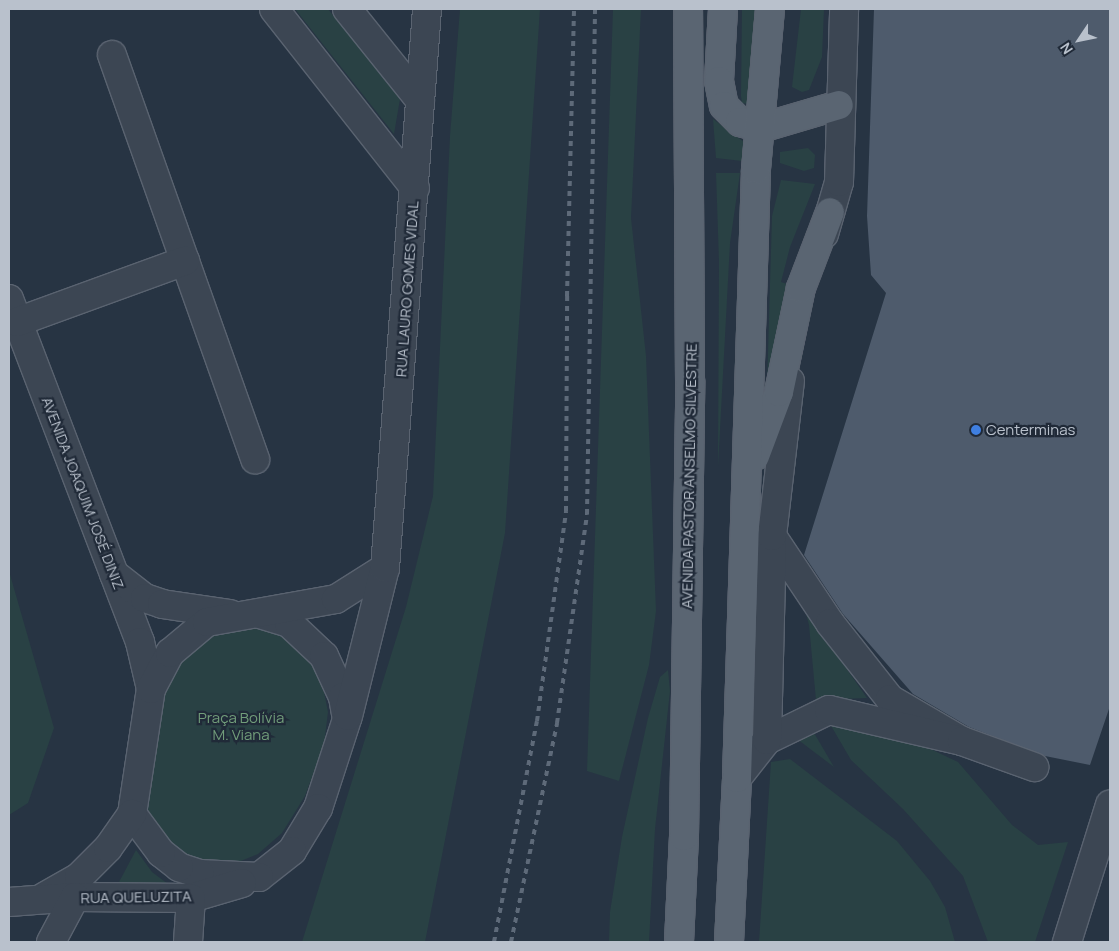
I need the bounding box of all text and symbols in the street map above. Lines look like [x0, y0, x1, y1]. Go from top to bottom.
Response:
north arrow [1054, 15, 1104, 65]
text: N [1055, 39, 1077, 58]
street label: RUA LAURO GOMES VIDAL [392, 200, 422, 378]
street label: AVENIDA PASTOR ANSELMO SILVESTRE [678, 343, 700, 609]
street label: AVENIDA JOAQUIM JOSÉ DINIZ [38, 394, 128, 592]
place label: Centerminas [986, 421, 1075, 439]
marker: Centerminas [970, 424, 982, 436]
park label: Praça Bolívia M. Viana [198, 708, 284, 743]
street label: RUA QUELUZITA [80, 887, 192, 907]

